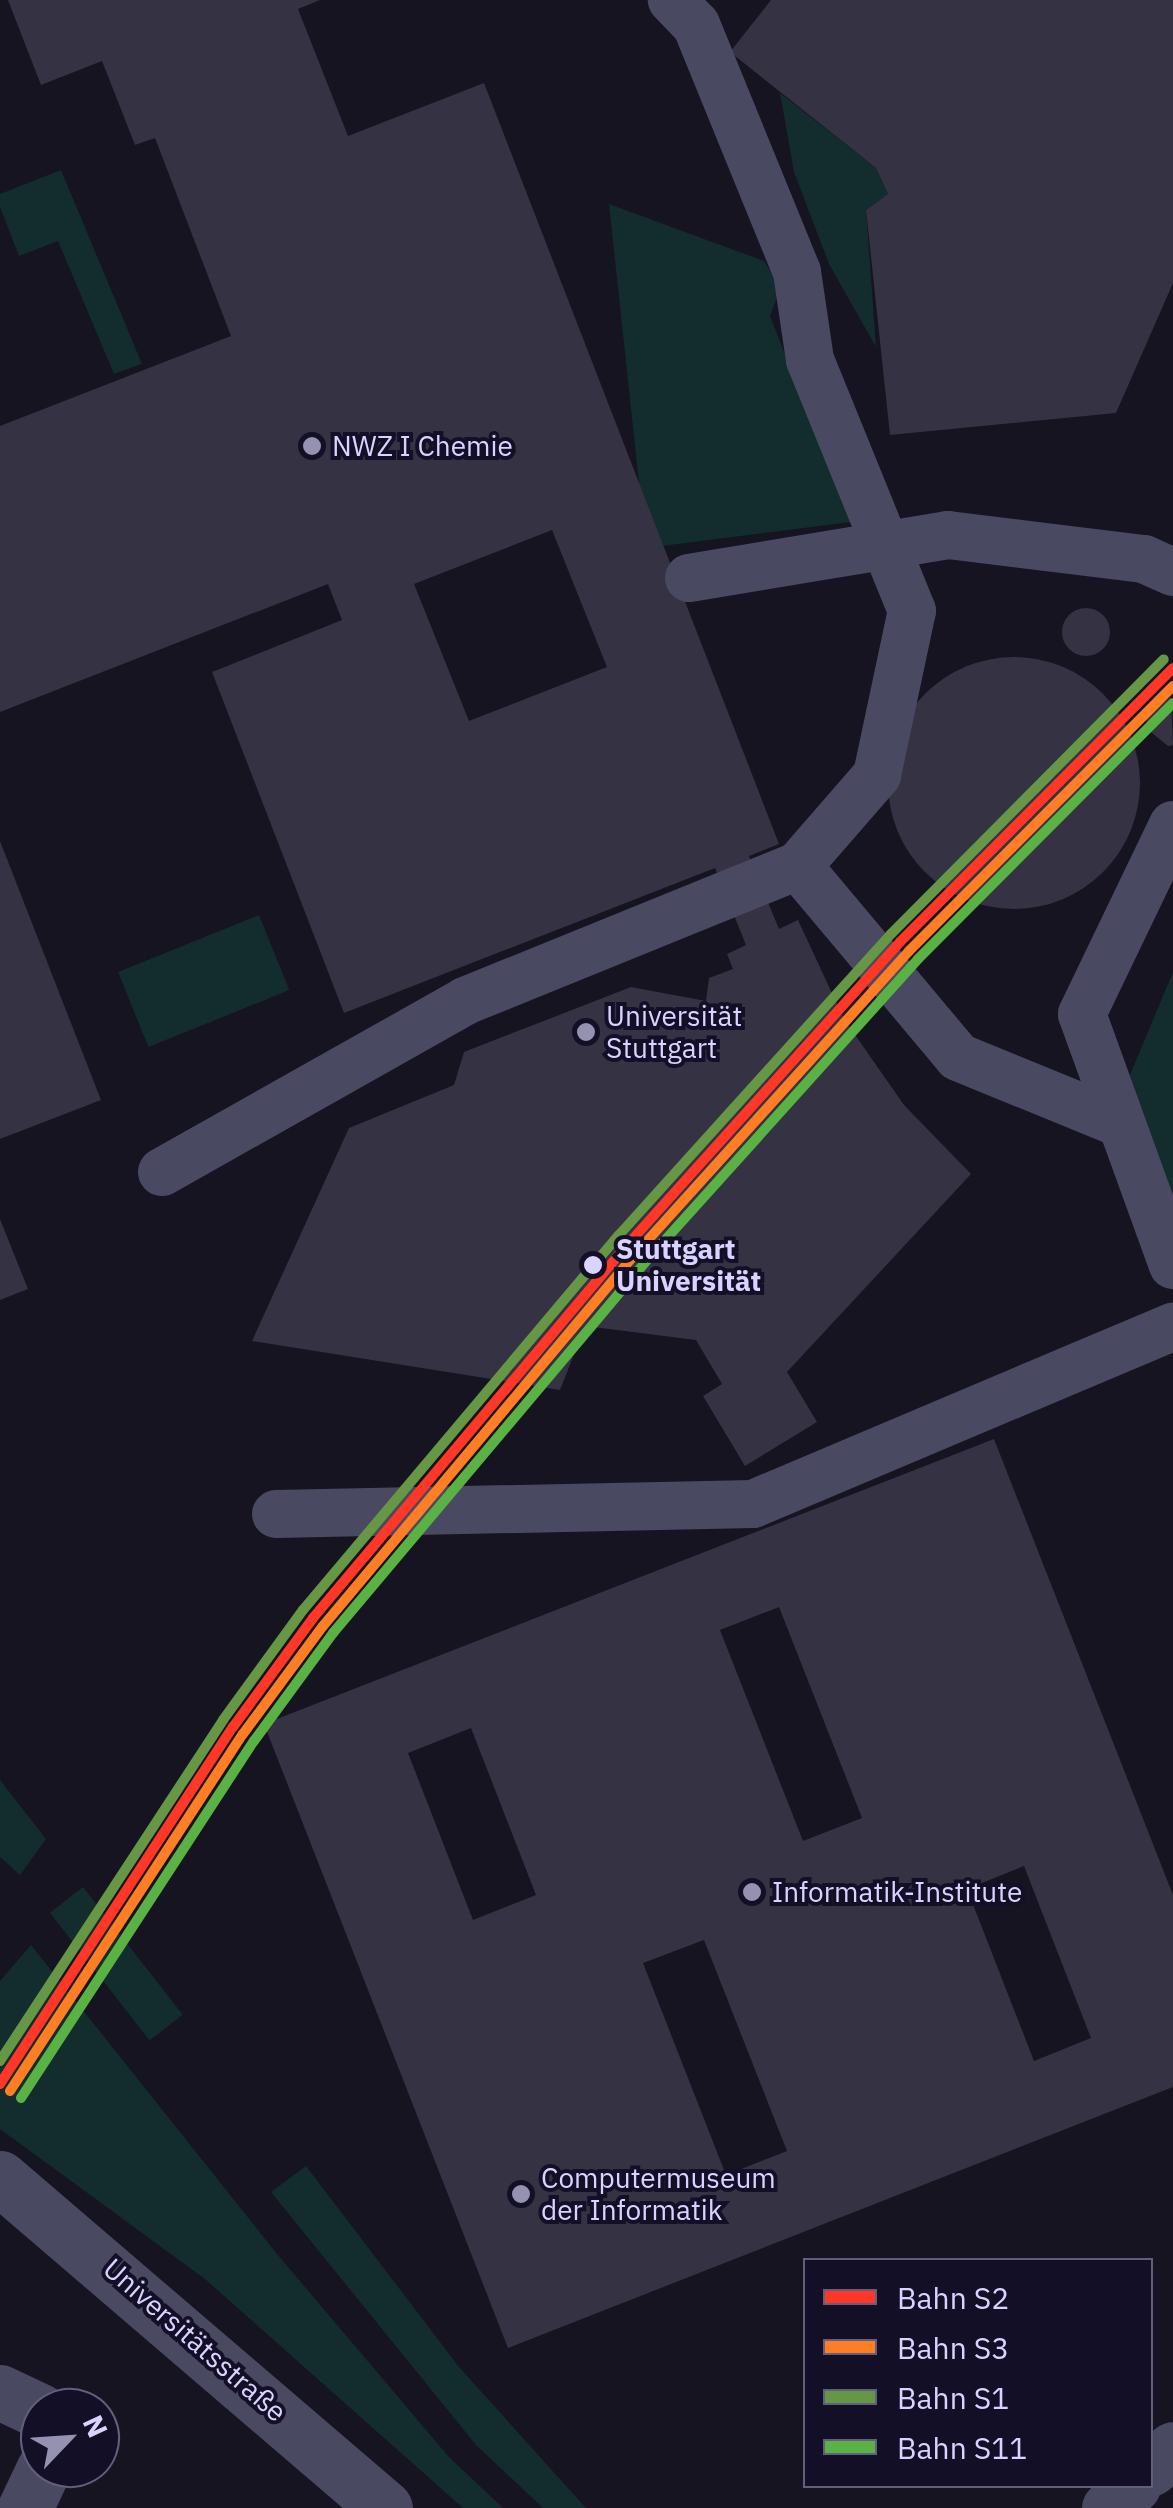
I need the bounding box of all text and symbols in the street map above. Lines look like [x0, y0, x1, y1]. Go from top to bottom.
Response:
place label: NWZ I Chemie [332, 429, 513, 463]
marker: NWZ I Chemie [301, 435, 323, 457]
place label: Universität Stuttgart [606, 999, 742, 1065]
marker: Universität Stuttgart [575, 1021, 597, 1043]
place label: Stuttgart Universität [616, 1232, 761, 1298]
marker: Stuttgart Universität [580, 1252, 606, 1278]
place label: Informatik-Institute [772, 1875, 1022, 1909]
marker: Informatik-Institute [741, 1881, 763, 1903]
place label: Computermuseum der Informatik [541, 2161, 776, 2227]
marker: Computermuseum der Informatik [510, 2183, 532, 2205]
street label: Universitätsstraße [97, 2251, 293, 2429]
legend [803, 2258, 1153, 2488]
text: Bahn S2 [897, 2278, 1009, 2317]
text: Bahn S3 [897, 2328, 1009, 2367]
text: Bahn S1 [897, 2378, 1009, 2417]
north arrow [20, 2388, 120, 2488]
text: N [75, 2409, 117, 2443]
text: Bahn S11 [897, 2428, 1027, 2467]

